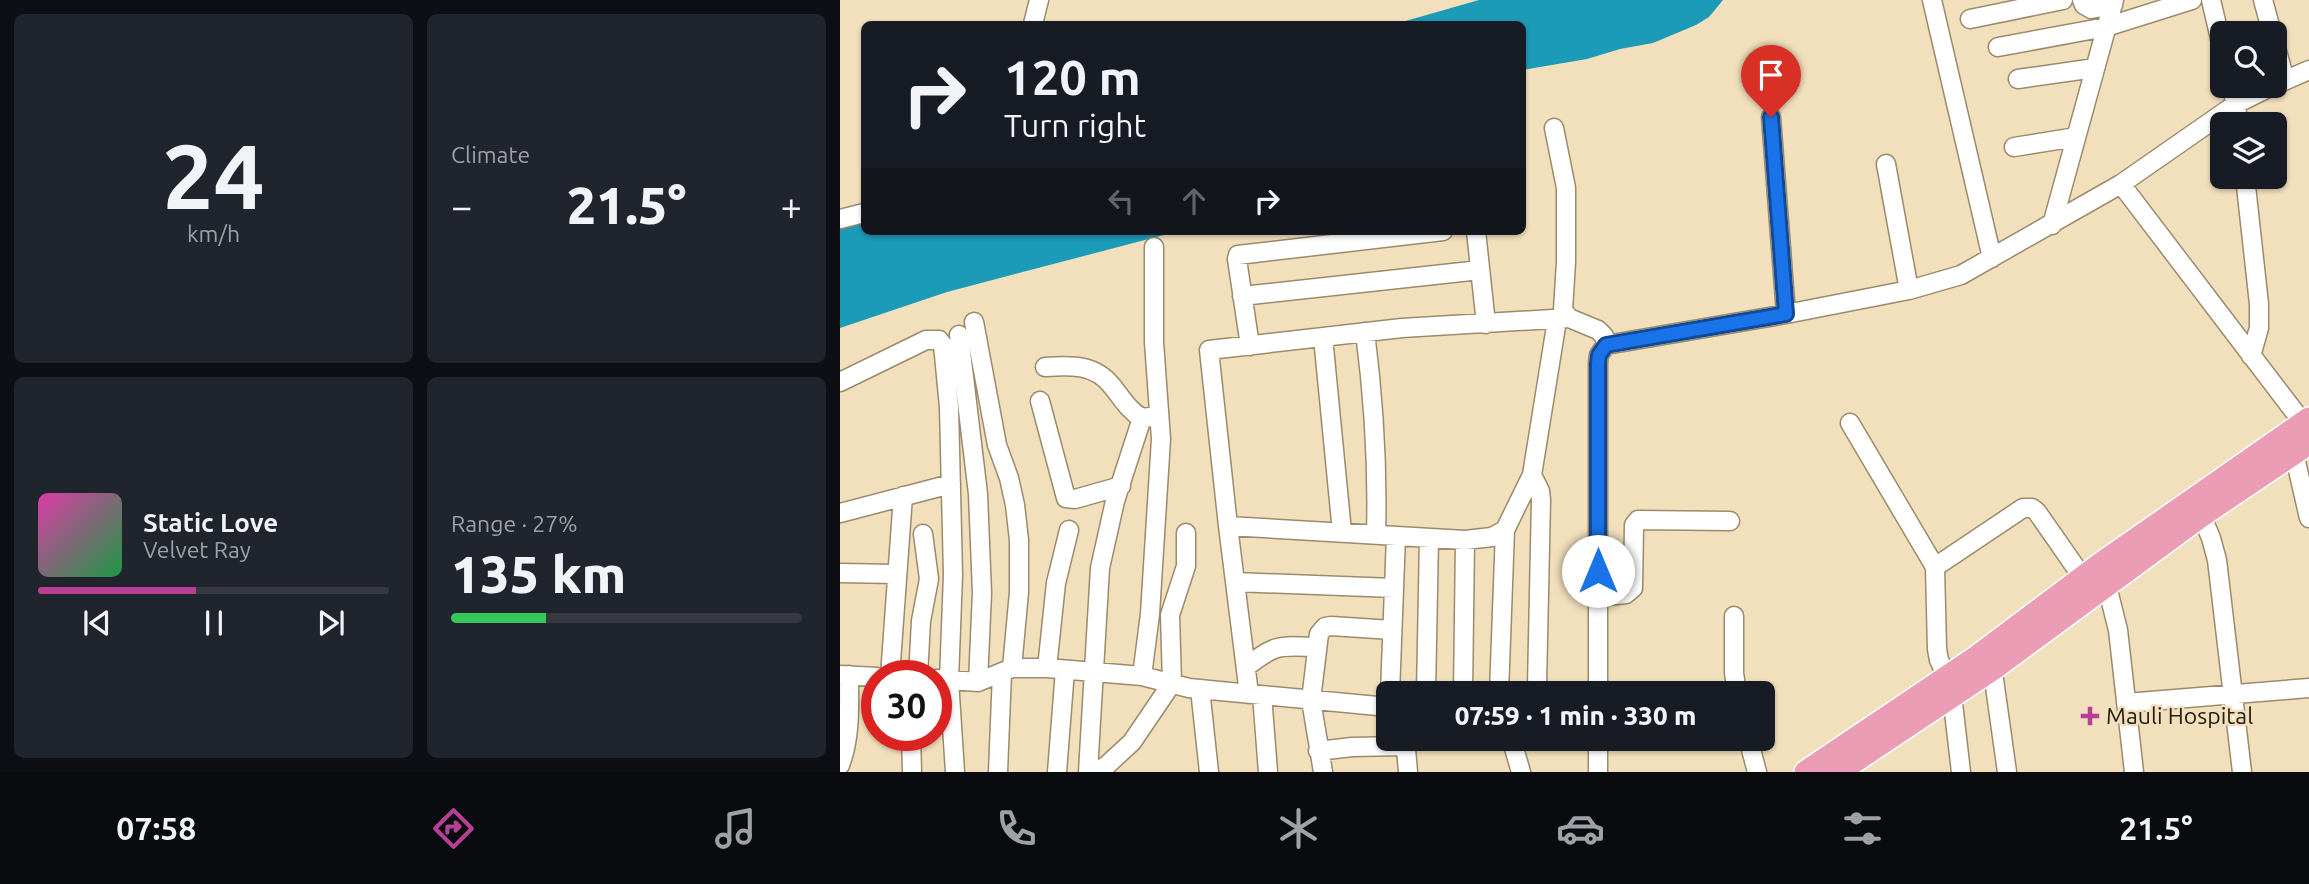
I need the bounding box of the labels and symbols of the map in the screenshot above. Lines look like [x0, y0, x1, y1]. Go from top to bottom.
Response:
pin [1741, 45, 1801, 117]
position arrow [1561, 534, 1635, 608]
speed limit sign: 30 [861, 660, 952, 751]
place label: Mauli Hospital [2106, 703, 2253, 728]
marker: Mauli Hospital [2080, 706, 2100, 726]

